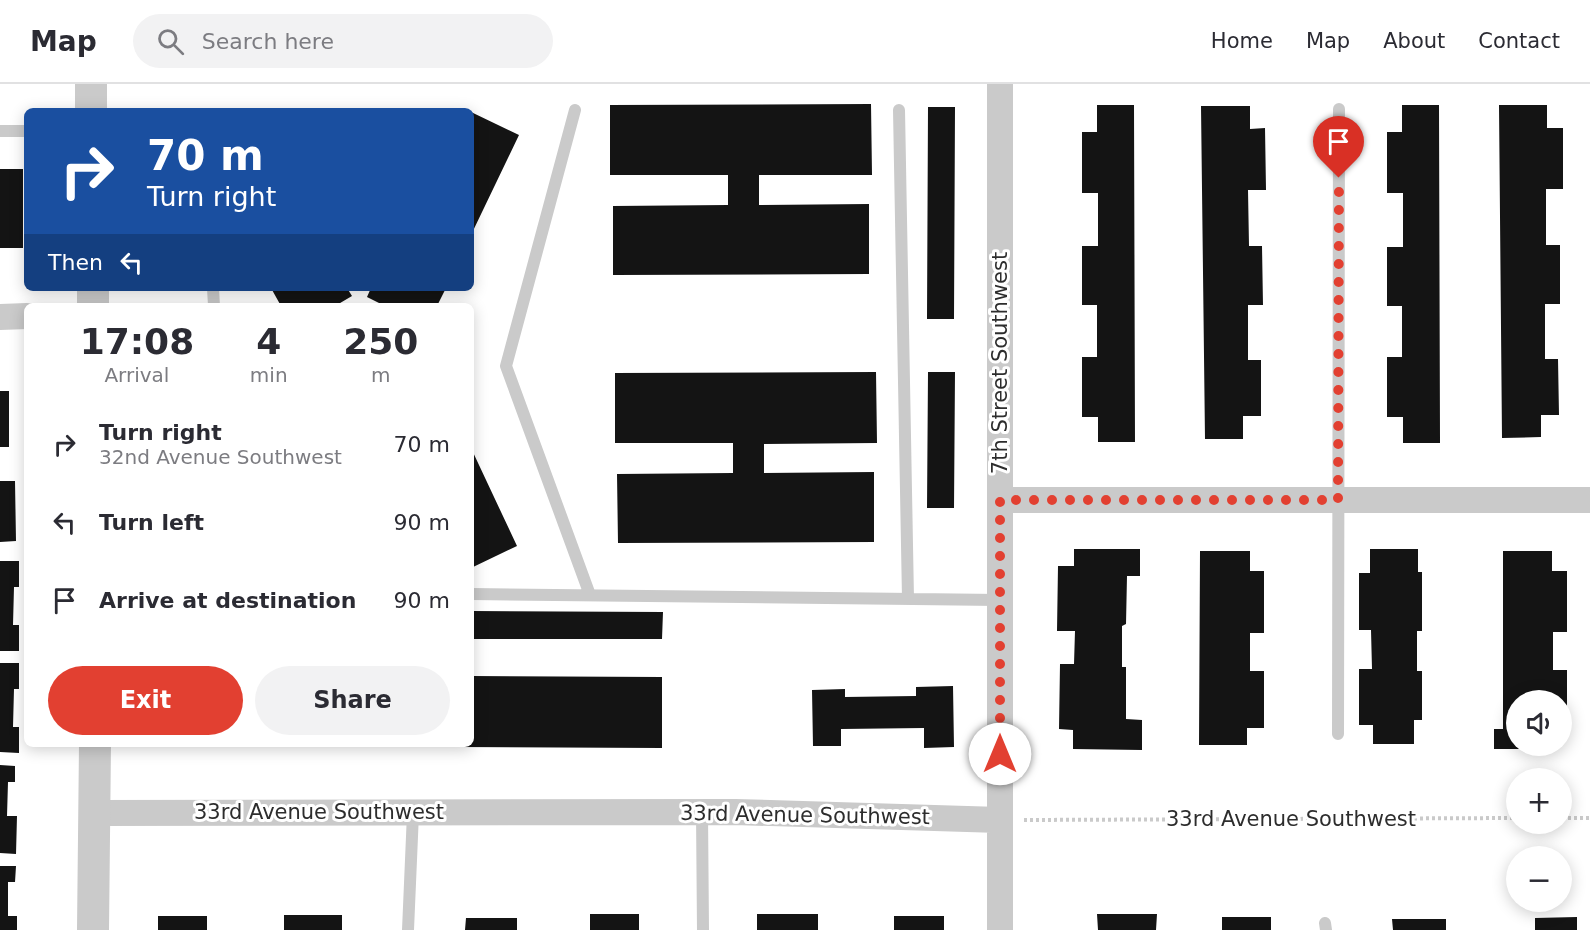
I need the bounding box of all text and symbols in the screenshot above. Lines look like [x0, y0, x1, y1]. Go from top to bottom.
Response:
search box [133, 14, 553, 68]
text: Map [30, 25, 97, 58]
icon: search [154, 25, 187, 58]
text: Search here [202, 29, 334, 54]
text: Home [1211, 29, 1273, 53]
text: Map [1306, 29, 1350, 53]
text: About [1383, 29, 1445, 53]
text: Contact [1478, 29, 1560, 53]
pin [1313, 116, 1364, 178]
icon: arrive [1322, 125, 1355, 158]
text: 70 m [147, 131, 264, 180]
icon: right [48, 132, 126, 210]
text: Turn right [147, 181, 276, 212]
icon: left [115, 246, 148, 279]
text: Then [48, 250, 103, 275]
street label: 7th Street Southwest [988, 252, 1012, 474]
text: 17:08 [80, 321, 194, 362]
text: 4 [256, 321, 281, 362]
text: 250 [343, 321, 418, 362]
text: Arrival [104, 363, 169, 387]
text: min [250, 363, 288, 387]
text: m [371, 363, 391, 387]
text: Turn right [99, 420, 222, 445]
icon: right [48, 428, 81, 461]
text: 70 m [394, 432, 450, 457]
text: 32nd Avenue Southwest [99, 445, 342, 469]
icon: left [48, 506, 81, 539]
text: Turn left [99, 510, 204, 535]
text: 90 m [394, 510, 450, 535]
icon: arrive [48, 584, 81, 617]
text: Arrive at destination [99, 588, 356, 613]
text: 90 m [394, 588, 450, 613]
button: Exit [48, 666, 243, 735]
button: Share [255, 666, 450, 735]
map controls [1506, 690, 1572, 912]
button: sound [1506, 690, 1572, 756]
position arrow [968, 722, 1032, 786]
button: + [1506, 768, 1572, 834]
street label: 33rd Avenue Southwest [194, 800, 444, 824]
street label: 33rd Avenue Southwest [680, 801, 930, 829]
street label: 33rd Avenue Southwest [1166, 807, 1416, 831]
button: − [1506, 846, 1572, 912]

